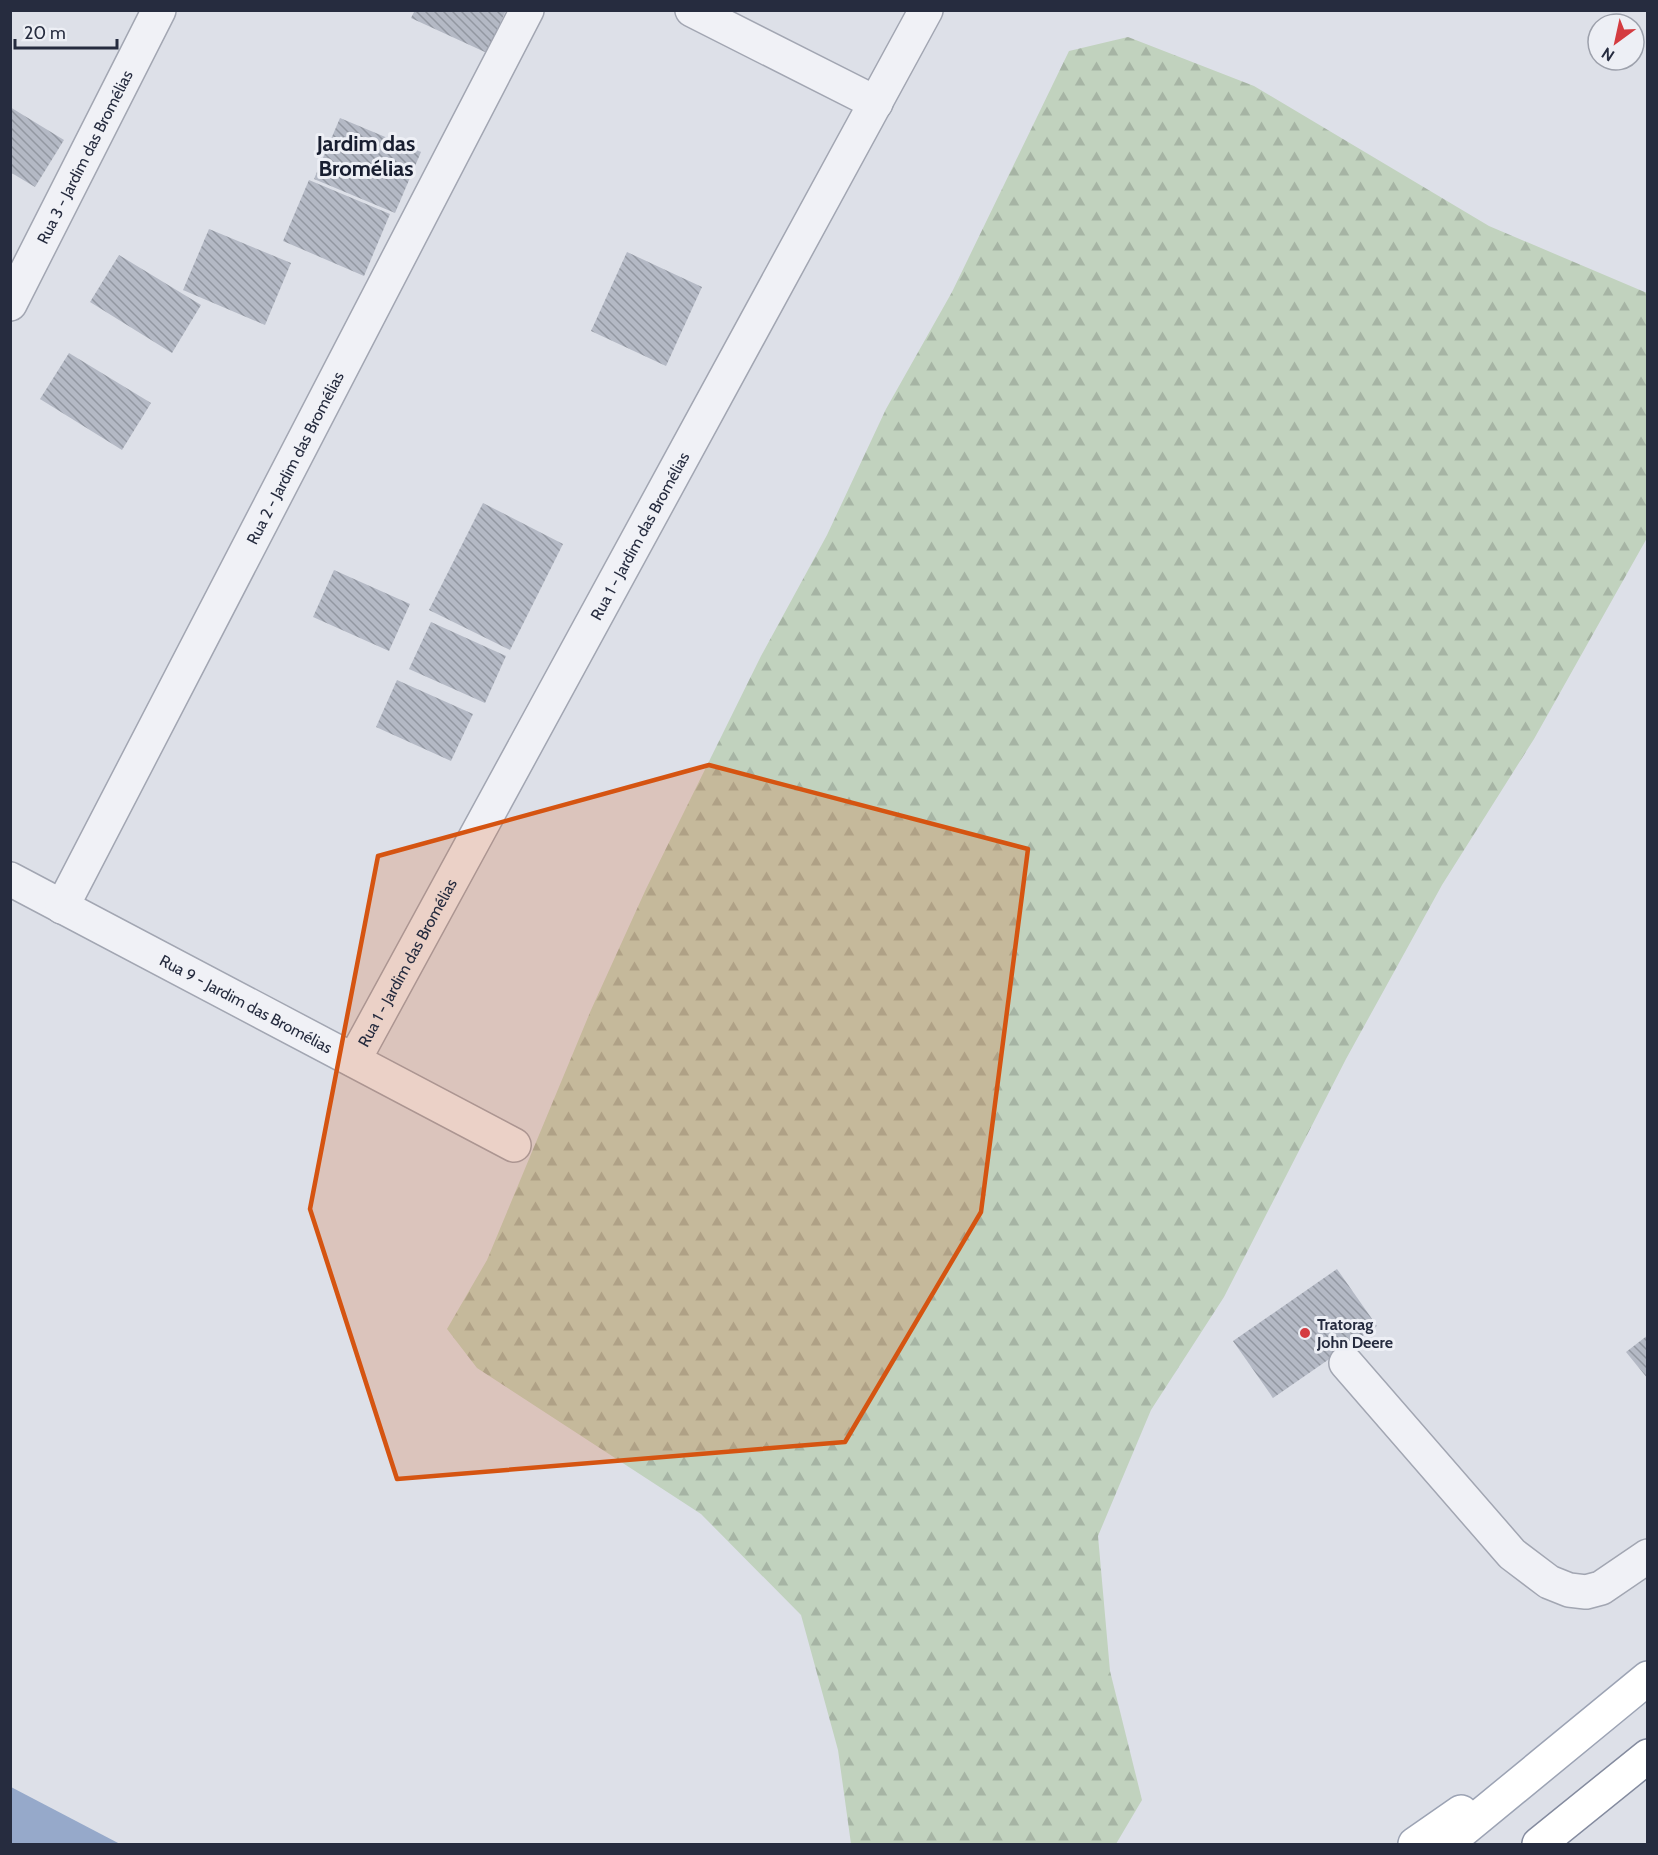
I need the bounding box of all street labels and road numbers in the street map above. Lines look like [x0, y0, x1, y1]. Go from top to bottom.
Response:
street label: Rua 3 - Jardim das Bromélias [33, 67, 137, 247]
street label: Rua 2 - Jardim das Bromélias [243, 368, 348, 547]
street label: Rua 1 - Jardim das Bromélias [587, 448, 694, 623]
street label: Rua 1 - Jardim das Bromélias [354, 875, 461, 1050]
street label: Rua 9 - Jardim das Bromélias [156, 951, 336, 1058]

